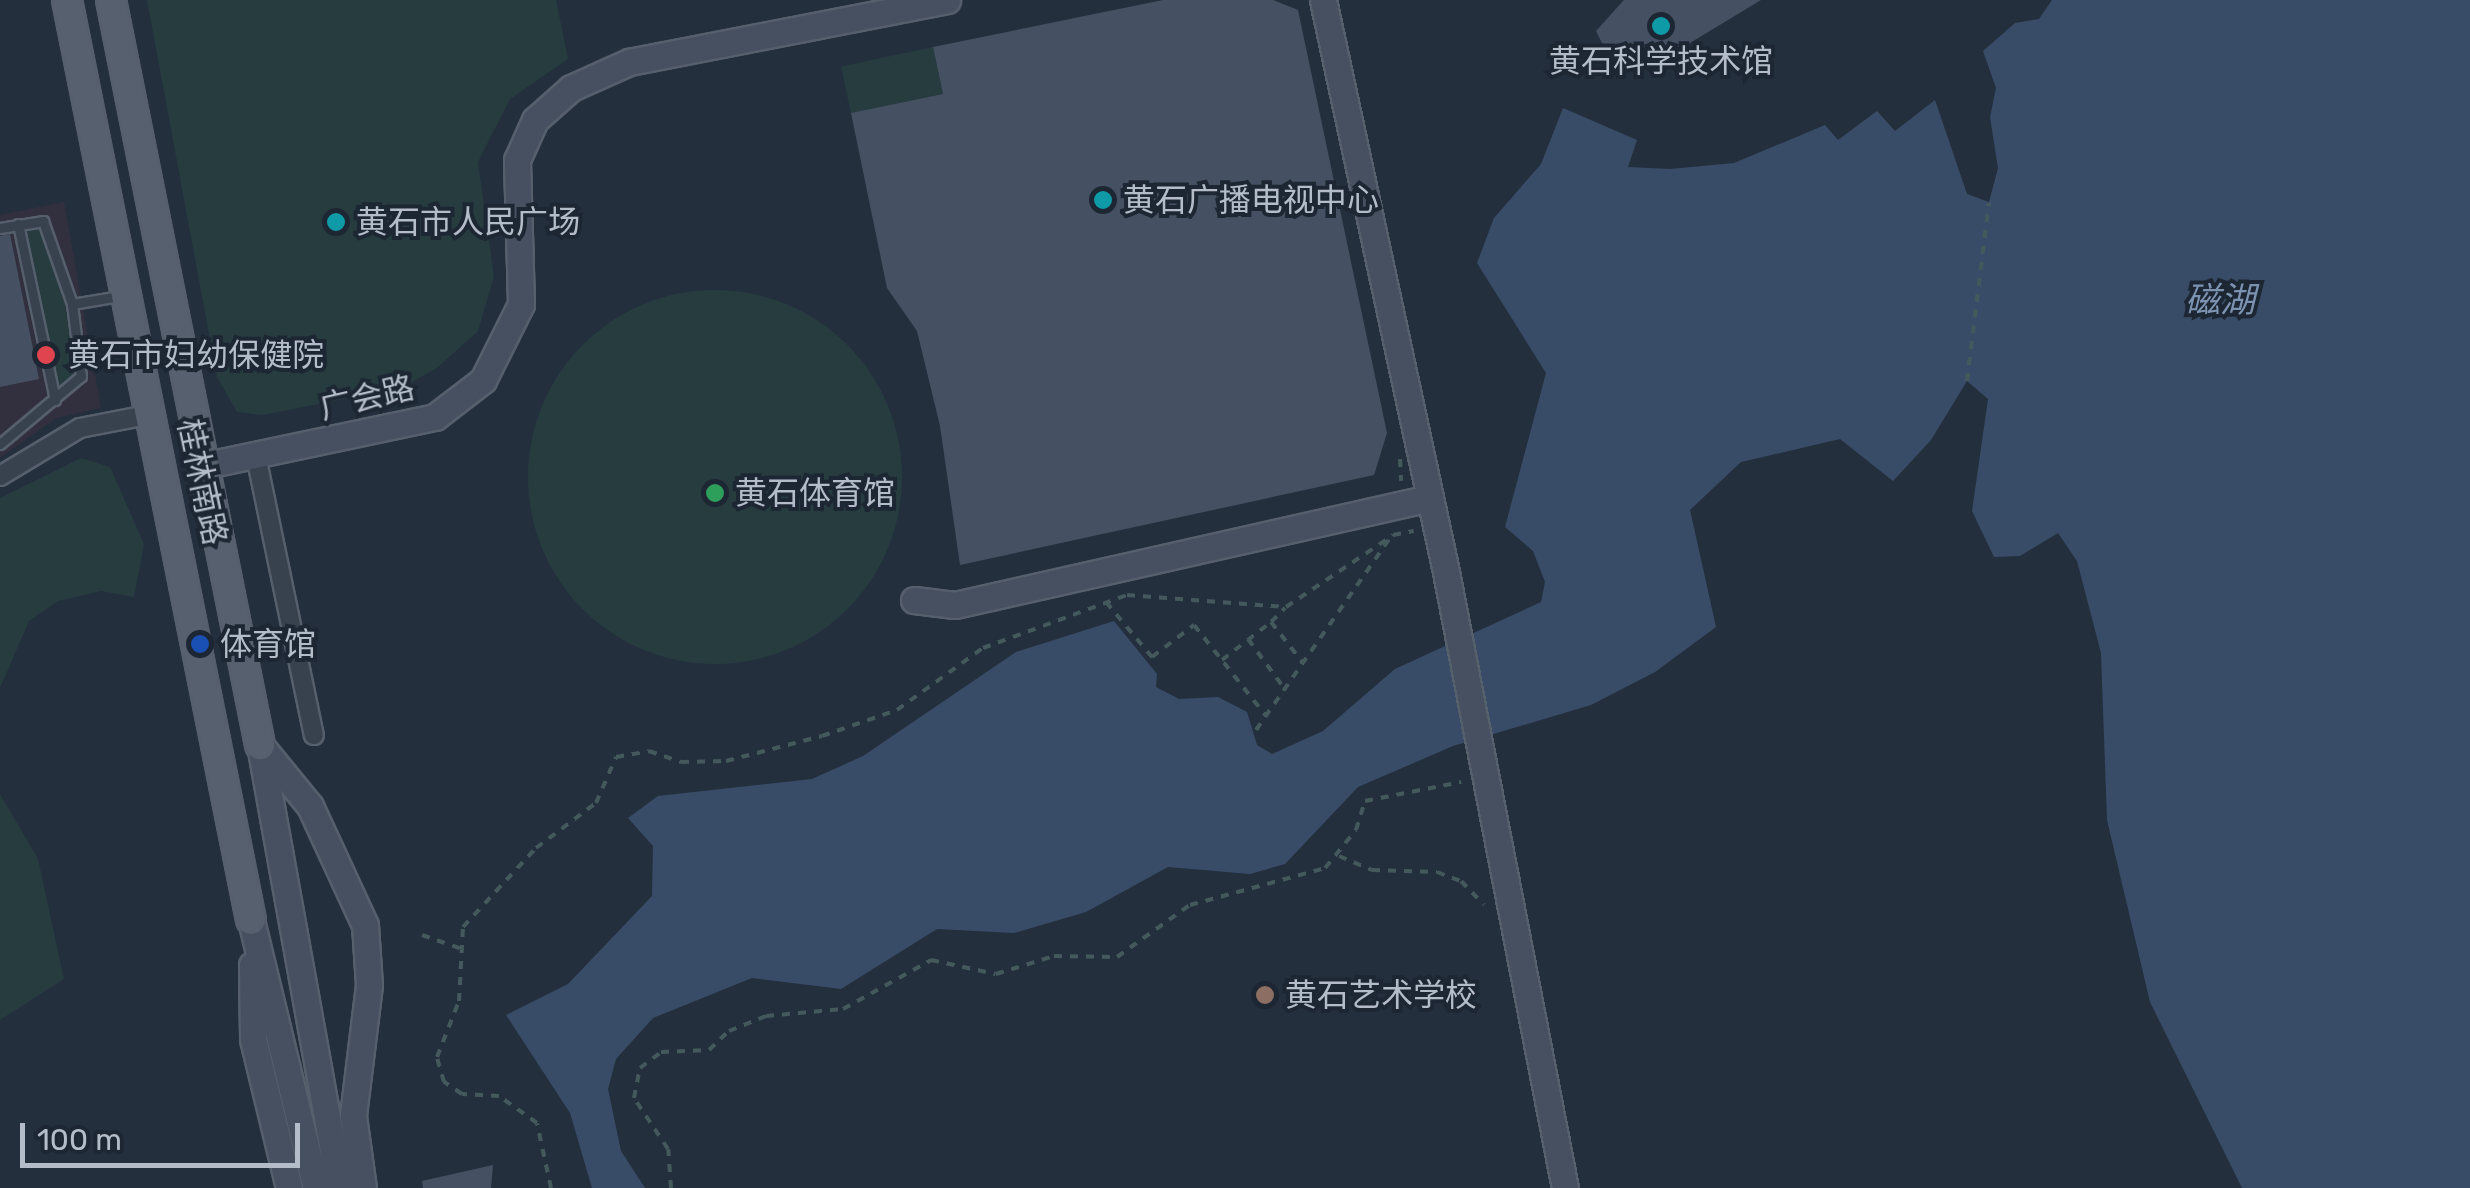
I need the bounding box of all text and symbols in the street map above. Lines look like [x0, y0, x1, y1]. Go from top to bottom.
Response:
marker: 黄石科学技术馆 [1650, 15, 1672, 37]
place label: 黄石科学技术馆 [1549, 42, 1773, 80]
place label: 黄石广播电视中心 [1123, 181, 1379, 219]
marker: 黄石广播电视中心 [1092, 189, 1114, 211]
place label: 黄石市人民广场 [356, 203, 580, 241]
marker: 黄石市人民广场 [325, 211, 347, 233]
water label: 磁湖 [2185, 279, 2255, 321]
place label: 黄石市妇幼保健院 [68, 336, 324, 374]
marker: 黄石市妇幼保健院 [33, 342, 59, 368]
street label: 广会路 [316, 368, 418, 428]
street label: 桂林南路 [170, 415, 234, 549]
place label: 黄石体育馆 [735, 474, 895, 512]
marker: 黄石体育馆 [704, 482, 726, 504]
place label: 体育馆 [220, 625, 316, 663]
marker: 体育馆 [189, 633, 211, 655]
place label: 黄石艺术学校 [1285, 976, 1477, 1014]
marker: 黄石艺术学校 [1254, 984, 1276, 1006]
scale bar [25, 1103, 305, 1165]
text: 100 m [37, 1122, 122, 1158]

